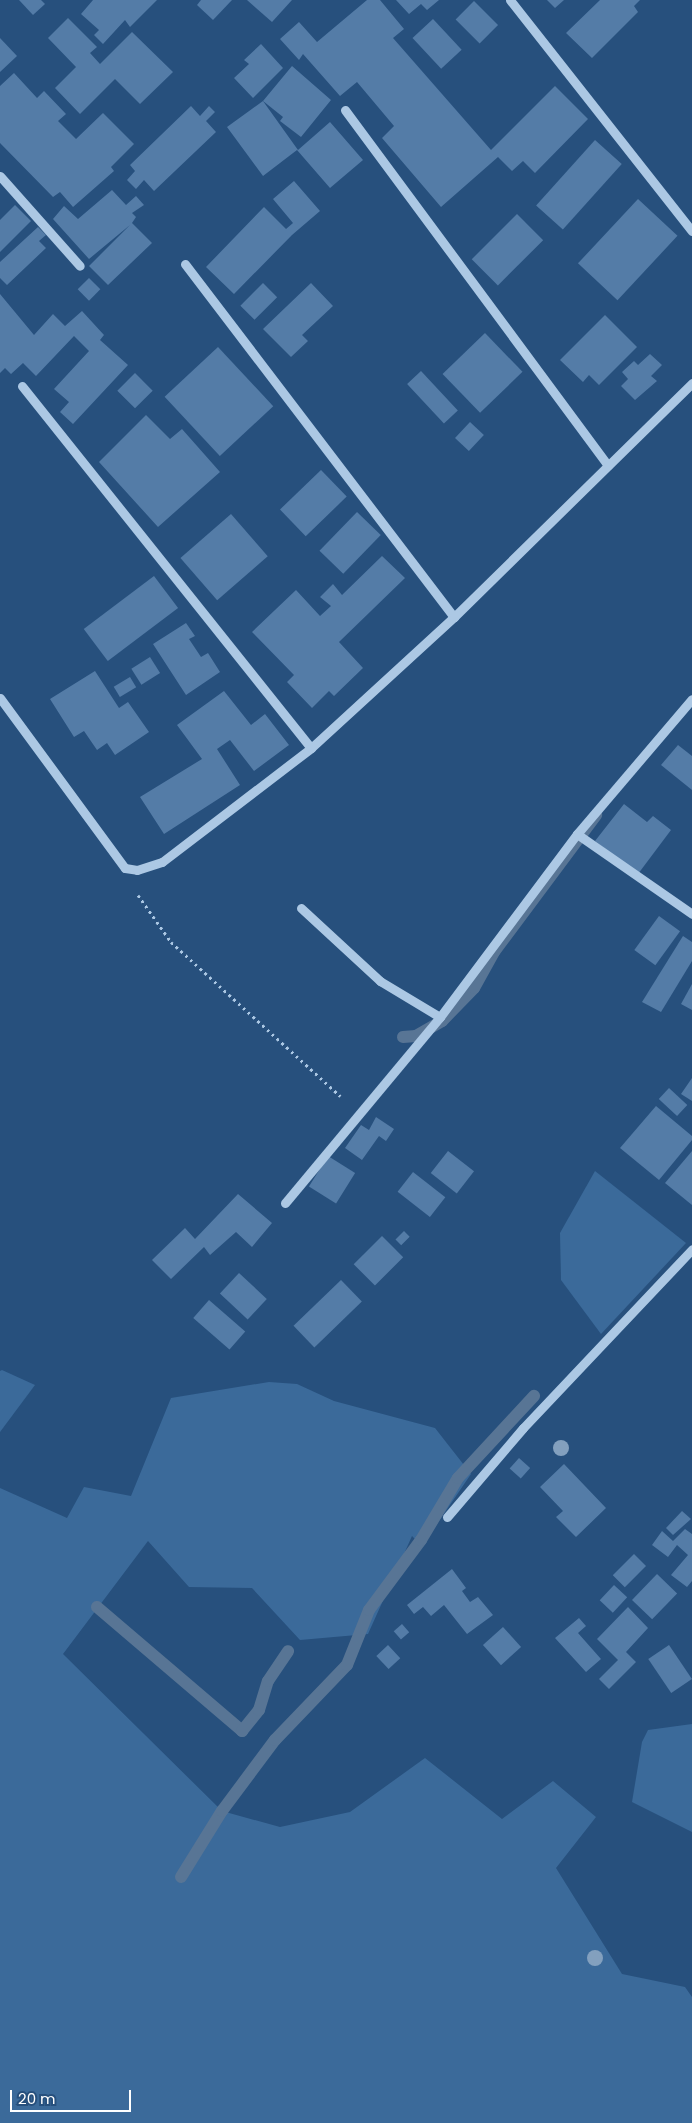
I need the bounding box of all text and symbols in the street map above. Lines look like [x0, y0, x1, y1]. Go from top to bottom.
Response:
scale bar [12, 2080, 134, 2112]
text: 20 m [18, 2088, 56, 2109]

